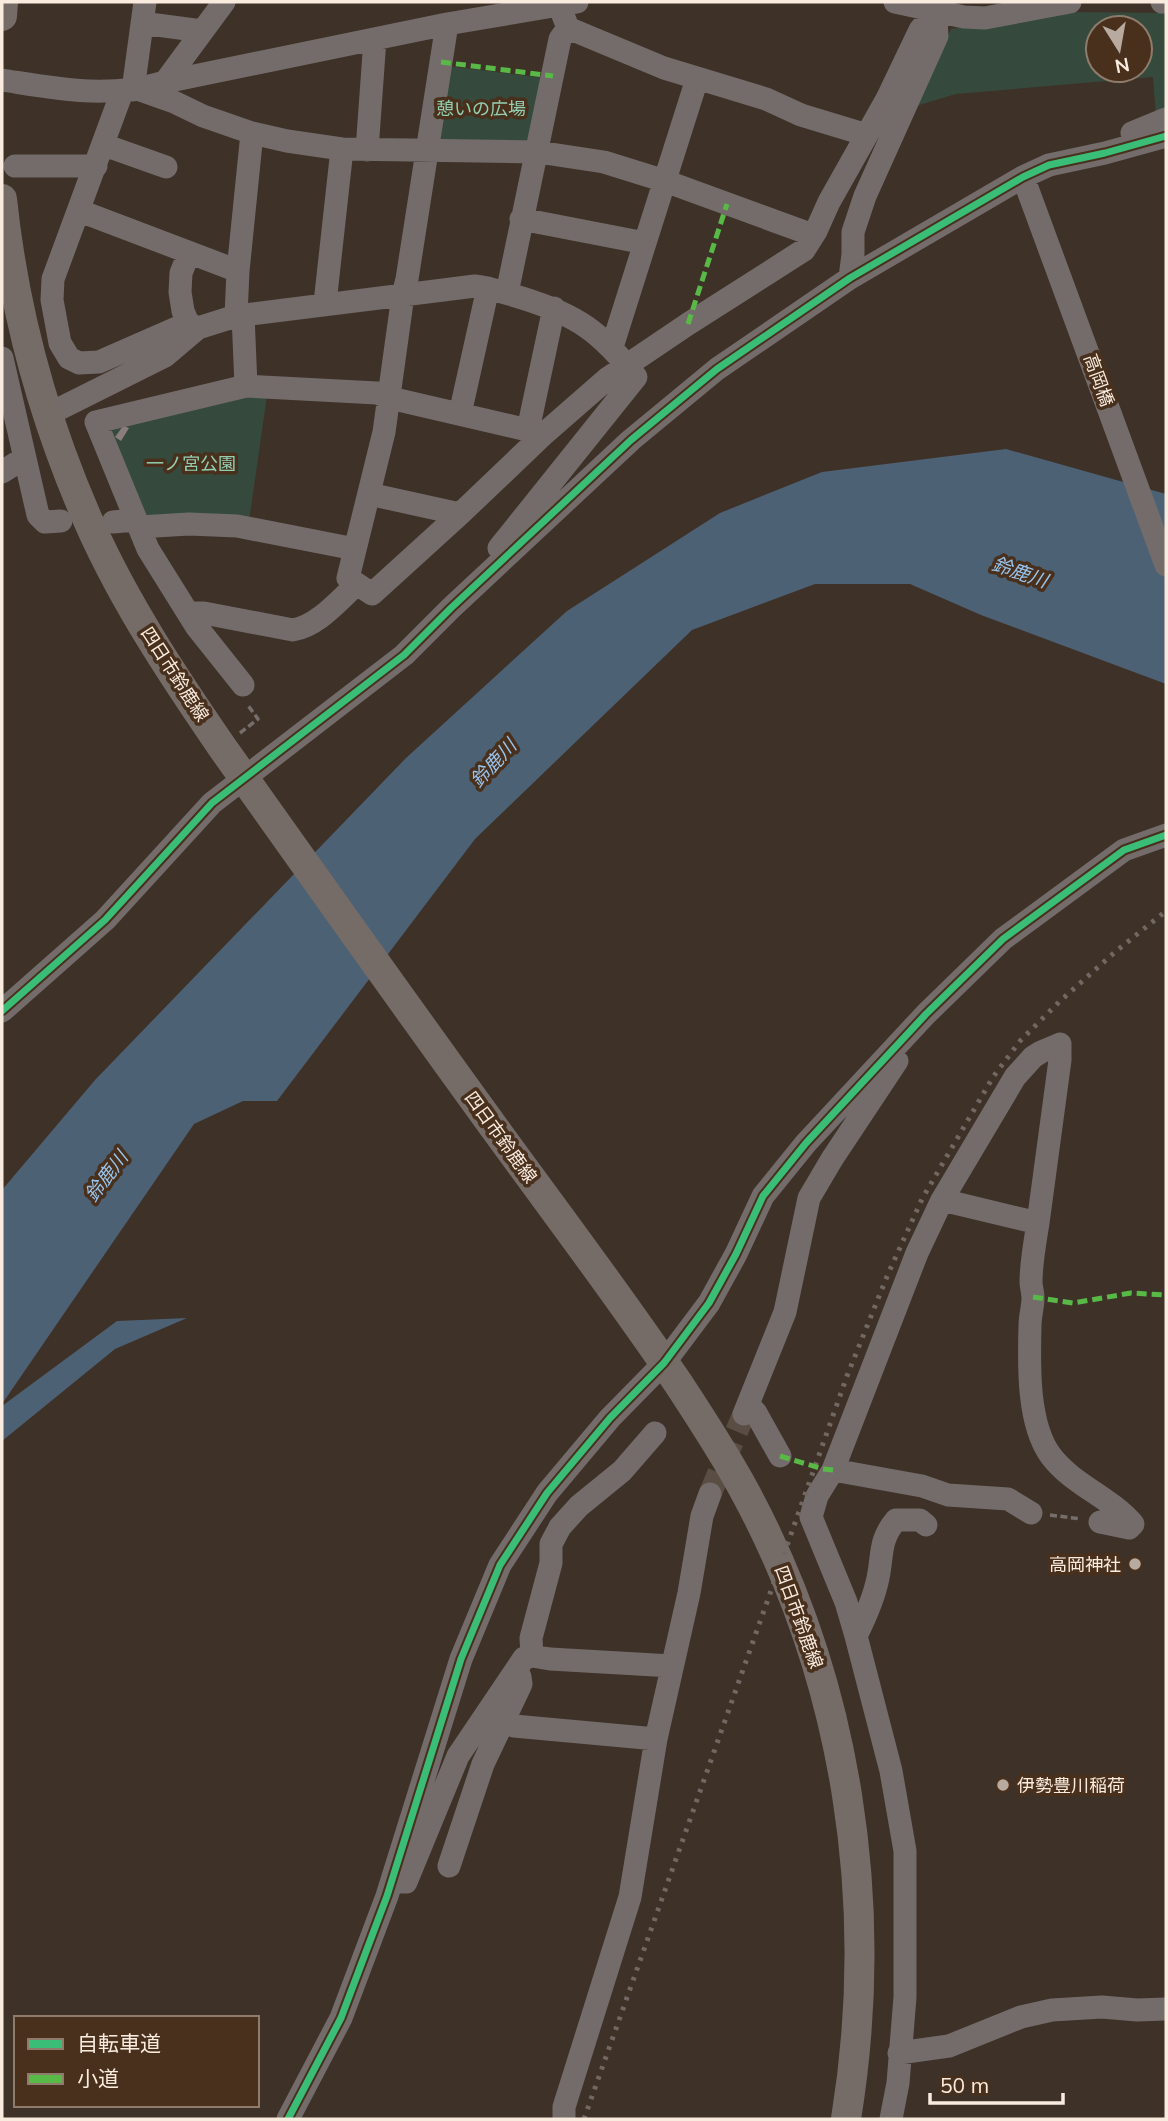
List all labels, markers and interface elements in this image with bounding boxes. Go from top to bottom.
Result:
north arrow [1084,14,1154,84]
text: N [1113,53,1132,79]
park label: 憩いの広場 [436,97,526,120]
street label: 高岡橋 [1079,351,1119,409]
park label: 一ノ宮公園 [146,452,236,475]
water label: 鈴鹿川 [989,551,1053,593]
street label: 四日市鈴鹿線 [136,622,214,726]
water label: 鈴鹿川 [465,733,523,792]
street label: 四日市鈴鹿線 [460,1087,542,1187]
water label: 鈴鹿川 [79,1144,134,1206]
place label: 高岡神社 [1049,1553,1121,1576]
marker: 高岡神社 [1127,1556,1143,1572]
street label: 四日市鈴鹿線 [770,1562,828,1672]
place label: 伊勢豊川稲荷 [1017,1774,1125,1797]
marker: 伊勢豊川稲荷 [995,1777,1011,1793]
legend [14,2016,259,2107]
text: 自転車道 [77,2030,161,2056]
scale bar [930,2062,1063,2106]
text: 小道 [77,2065,119,2091]
text: 50 m [940,2072,989,2098]

